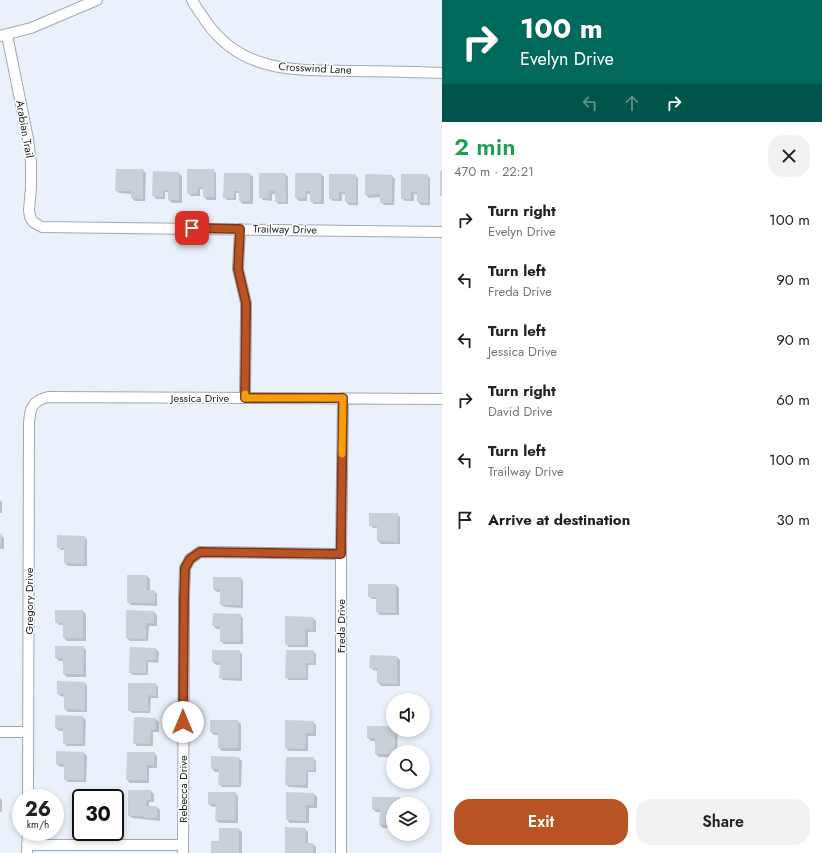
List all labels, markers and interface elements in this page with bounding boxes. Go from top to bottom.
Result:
text: 100 m [520,8,603,49]
icon: right [454,16,506,68]
text: Evelyn Drive [520,46,614,72]
street label: Crosswind Lane [278,58,352,78]
icon: left [579,92,601,114]
icon: ahead [621,92,643,114]
icon: right [663,92,685,114]
street label: Arabian Trail [12,99,38,159]
text: 2 min [454,129,516,164]
button: close [768,135,810,177]
text: 470 m · 22:21 [454,162,534,181]
text: Turn right [488,200,556,222]
icon: right [454,209,476,231]
text: 100 m [769,209,810,231]
pin [175,211,209,245]
icon: arrive [181,217,203,239]
street label: Trailway Drive [253,220,317,238]
text: Evelyn Drive [488,222,556,241]
text: Turn left [488,260,546,282]
icon: left [454,269,476,291]
text: 90 m [776,269,810,291]
text: Freda Drive [488,282,552,301]
text: Turn left [488,320,546,342]
icon: left [454,329,476,351]
text: 90 m [776,329,810,351]
text: Jessica Drive [488,342,557,361]
text: Turn right [488,380,556,402]
icon: right [454,389,476,411]
text: 60 m [776,389,810,411]
street label: Jessica Drive [169,390,229,406]
text: David Drive [488,402,552,421]
text: Turn left [488,440,546,462]
icon: left [454,449,476,471]
text: 100 m [769,449,810,471]
text: Trailway Drive [488,462,564,481]
icon: arrive [454,509,476,531]
text: Arrive at destination [488,509,630,531]
text: 30 m [777,509,810,531]
street label: Gregory Drive [21,567,37,634]
street label: Freda Drive [333,599,349,653]
map controls [386,693,430,841]
button: sound [386,693,430,737]
position arrow [162,701,204,743]
button: search [386,745,430,789]
street label: Rebecca Drive [175,755,191,823]
speed limit sign: 30 [72,789,124,841]
text: 26 [25,795,51,824]
button: layers [386,797,430,841]
button: Exit [454,799,628,845]
button: Share [636,799,810,845]
text: km/h [27,817,49,832]

